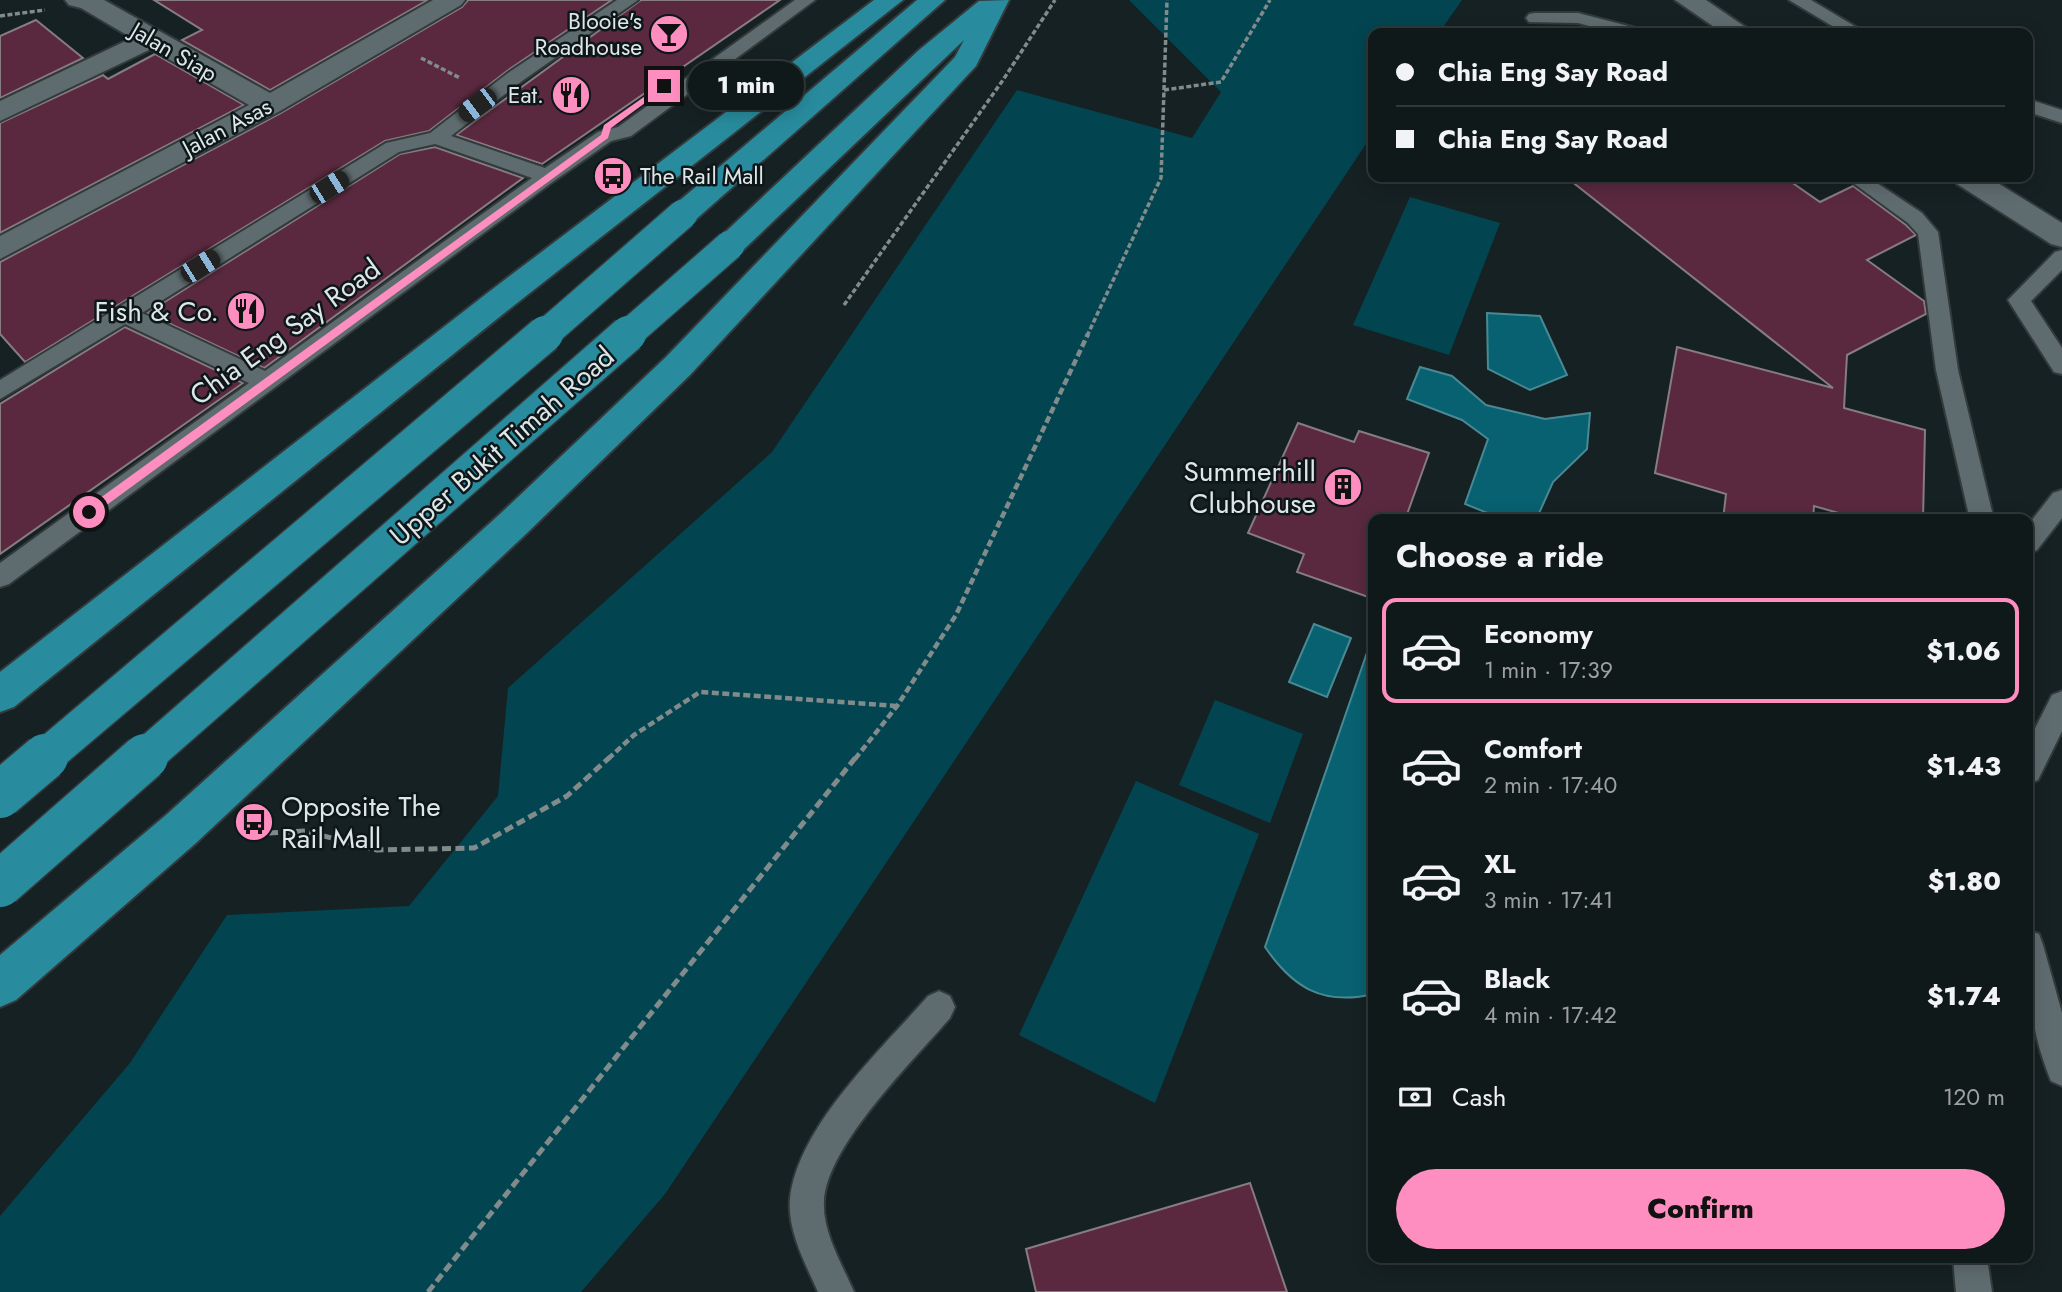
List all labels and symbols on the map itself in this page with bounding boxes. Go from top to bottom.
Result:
place label: Blooie's Roadhouse [535,4,642,64]
street label: Jalan Siap [122,12,223,90]
bar icon: Blooie's Roadhouse [648,13,690,55]
callout: 1 min [688,62,804,110]
route end [648,70,680,102]
restaurant icon: Eat. [550,74,592,116]
place label: Eat. [508,78,544,112]
car [454,84,501,126]
street label: Jalan Asas [174,89,278,166]
bus stop icon: The Rail Mall [592,155,634,197]
place label: The Rail Mall [640,159,764,193]
car [306,167,353,207]
car [177,246,224,286]
street label: Chia Eng Say Road [181,249,389,415]
restaurant icon: Fish & Co. [225,290,267,332]
place label: Fish & Co. [95,291,219,332]
street label: Upper Bukit Timah Road [381,337,623,555]
place label: Summerhill Clubhouse [1183,451,1316,524]
building icon: Summerhill Clubhouse [1322,466,1364,508]
route start [73,496,105,528]
place label: Opposite The Rail Mall [281,786,441,859]
bus stop icon: Opposite The Rail Mall [233,801,275,843]

